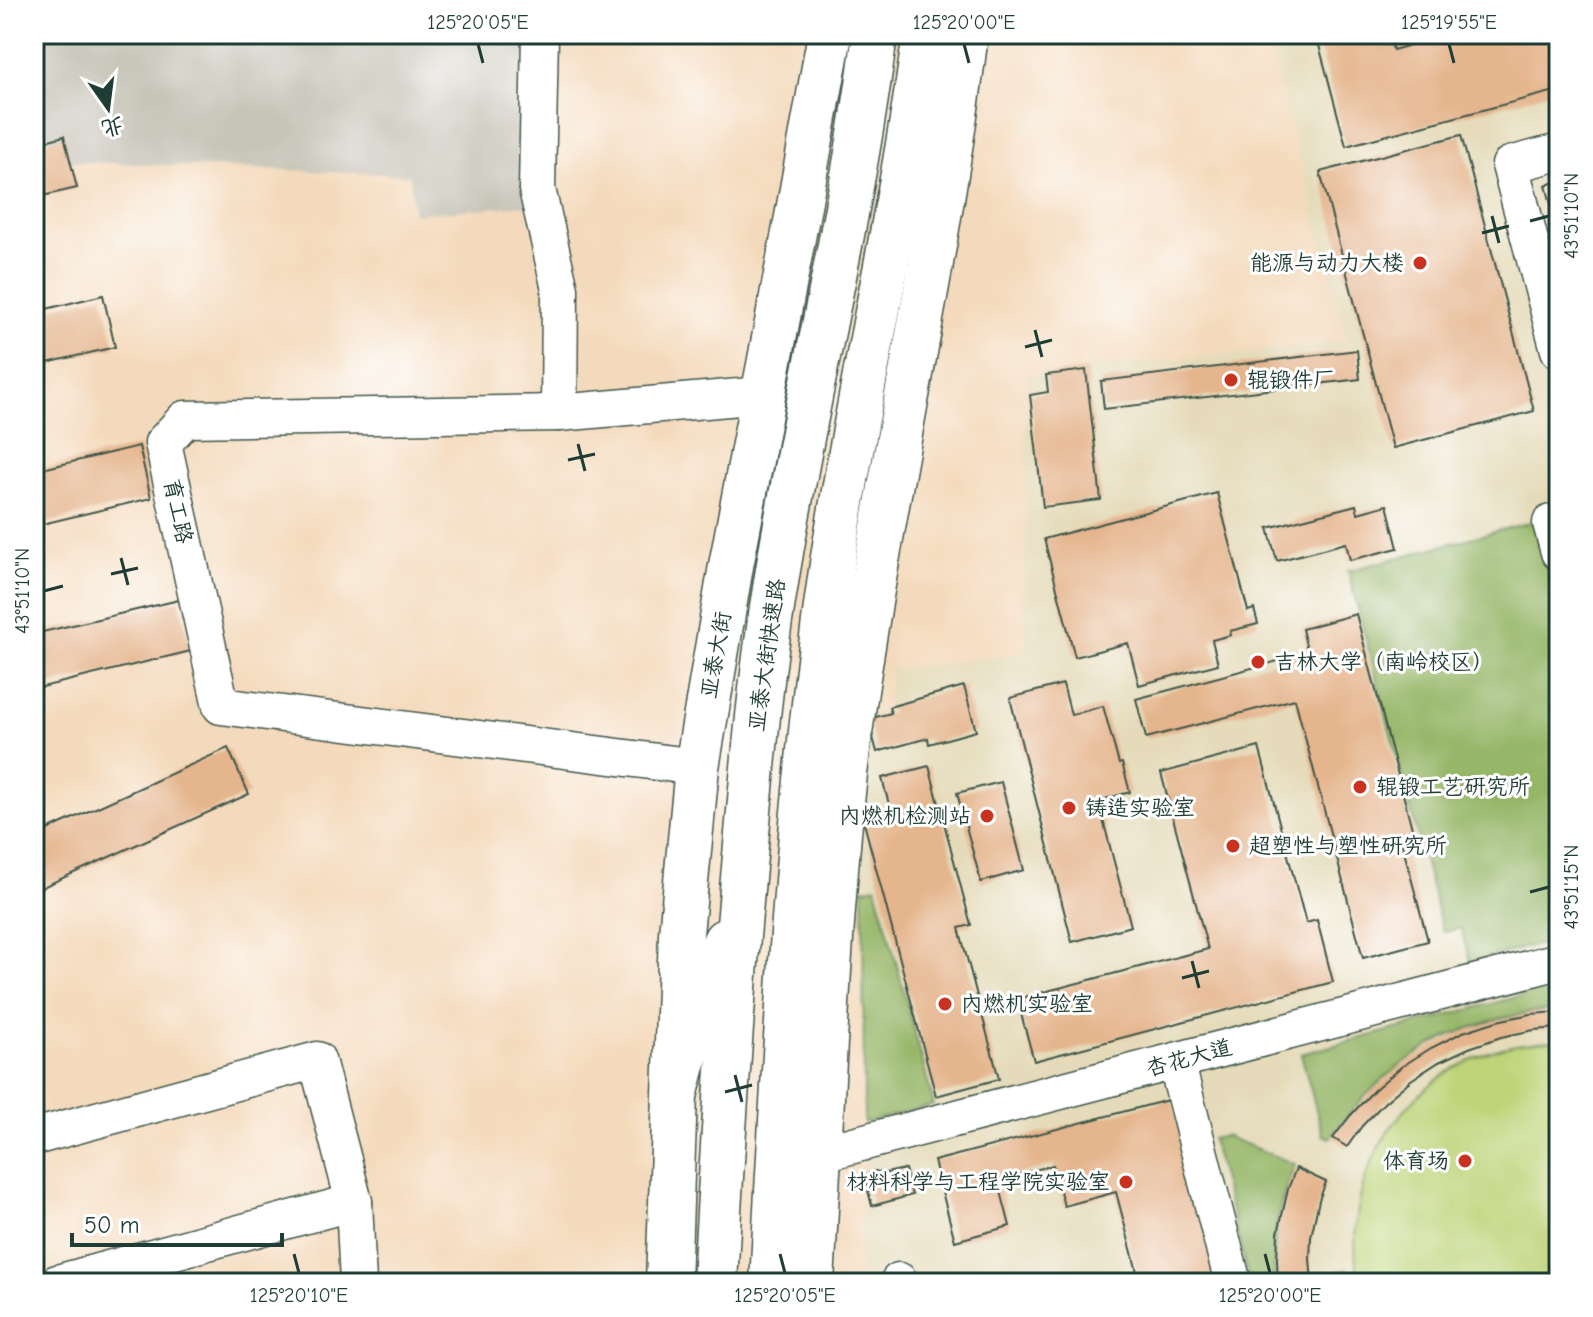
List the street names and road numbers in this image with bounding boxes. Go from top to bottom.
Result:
street label: 育工路 [158,476,198,546]
street label: 亚泰大街快速路 [743,577,791,733]
street label: 亚泰大街 [696,609,736,701]
street label: 杏花大道 [1143,1034,1235,1082]

